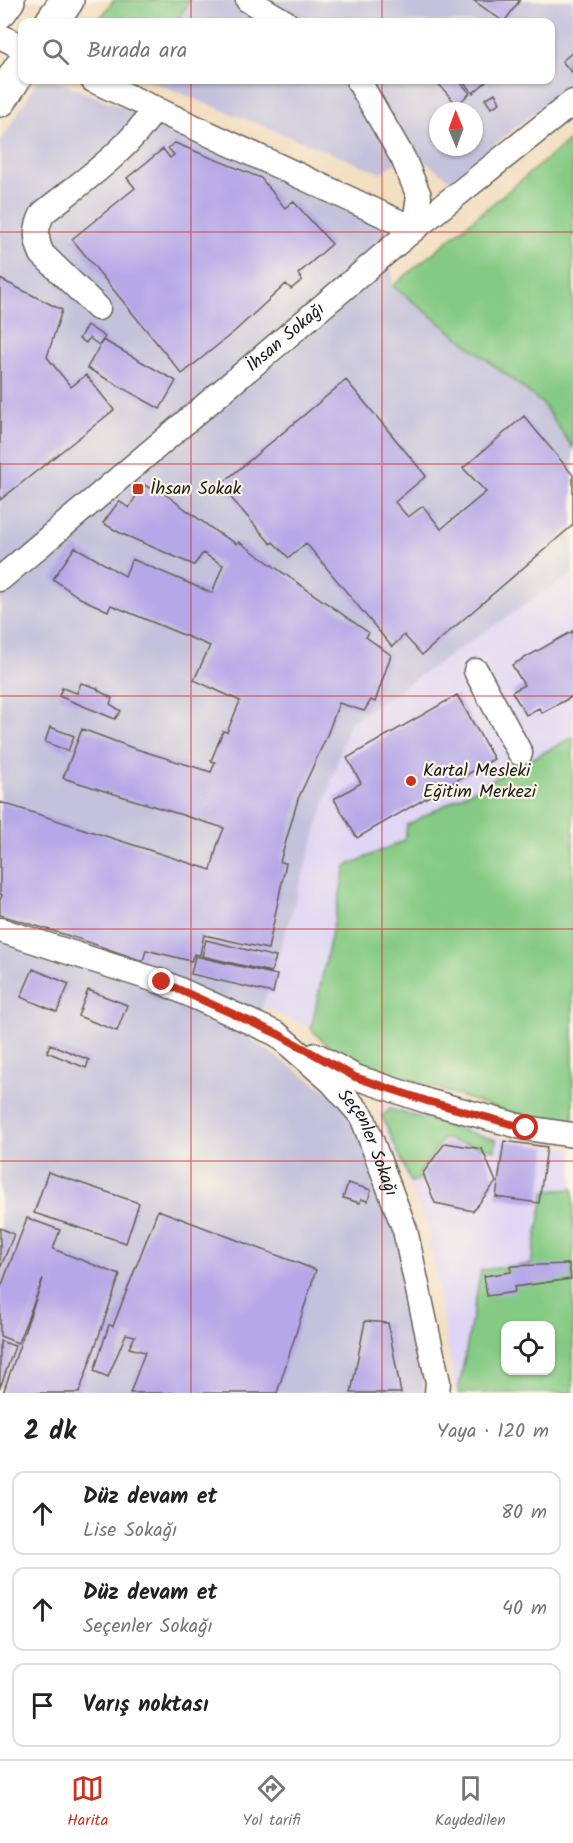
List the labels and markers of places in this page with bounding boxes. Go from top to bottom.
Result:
place label: İhsan Sokak [150,475,242,504]
marker: İhsan Sokak [131,482,145,496]
place label: Kartal Mesleki Eğitim Merkezi [423,757,537,807]
marker: Kartal Mesleki Eğitim Merkezi [404,774,418,788]

